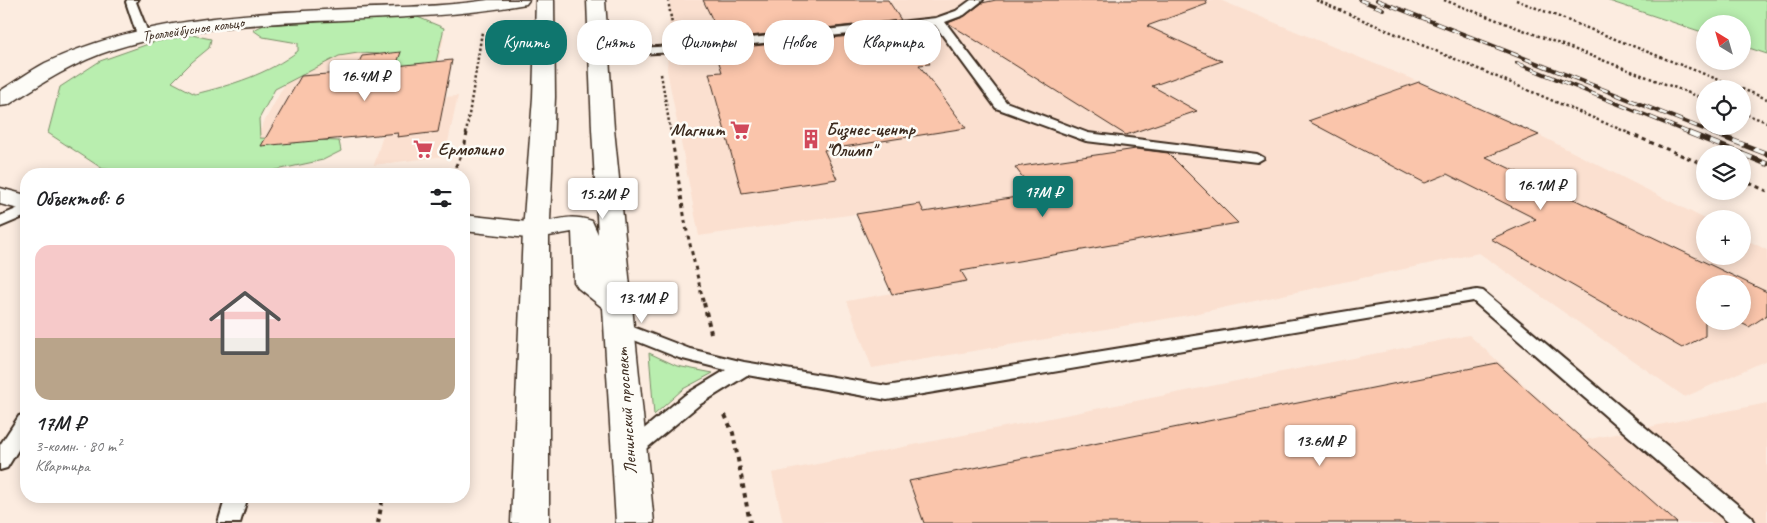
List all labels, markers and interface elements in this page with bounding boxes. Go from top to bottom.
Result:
street label: Троллейбусное кольцо [141,13,247,46]
north arrow [1696,15,1751,70]
map controls [1696,15,1751,330]
chip: Купить [485,20,567,65]
chip: Снять [577,20,652,65]
chip: Фильтры [662,20,754,65]
chip: Новое [764,20,834,65]
chip: Квартира [844,20,941,65]
pin: 16.4M ₽ [319,59,411,102]
text: 16.4M ₽ [341,66,389,86]
button: locate [1696,80,1751,135]
place label: Бизнес-центр "Олимп" [826,118,916,161]
place label: Магнит [671,119,726,141]
supermarket icon: Магнит [729,119,751,141]
building icon: Бизнес-центр "Олимп" [800,128,822,150]
supermarket icon: Ермолино [412,138,434,160]
place label: Ермолино [438,138,504,160]
button: layers [1696,145,1751,200]
pin: 16.1M ₽ [1495,168,1587,211]
text: 16.1M ₽ [1517,175,1565,195]
pin: 17M ₽ [1008,176,1078,218]
pin: 15.2M ₽ [557,178,649,220]
text: 17M ₽ [1024,182,1062,202]
icon: filters [427,184,455,212]
text: 15.2M ₽ [579,184,627,204]
text: Объектов: 6 [35,185,123,211]
button: + [1696,210,1751,265]
button: − [1696,275,1751,330]
icon: home [200,278,290,368]
pin: 13.1M ₽ [596,282,688,324]
text: 13.1M ₽ [618,288,666,308]
street label: Ленинский проспект [611,346,641,475]
text: 17M ₽ [35,410,85,436]
pin: 13.6M ₽ [1274,424,1366,467]
text: 13.6M ₽ [1296,431,1344,451]
text: 3-комн. · 80 m² [35,436,121,456]
text: Квартира [35,456,90,476]

